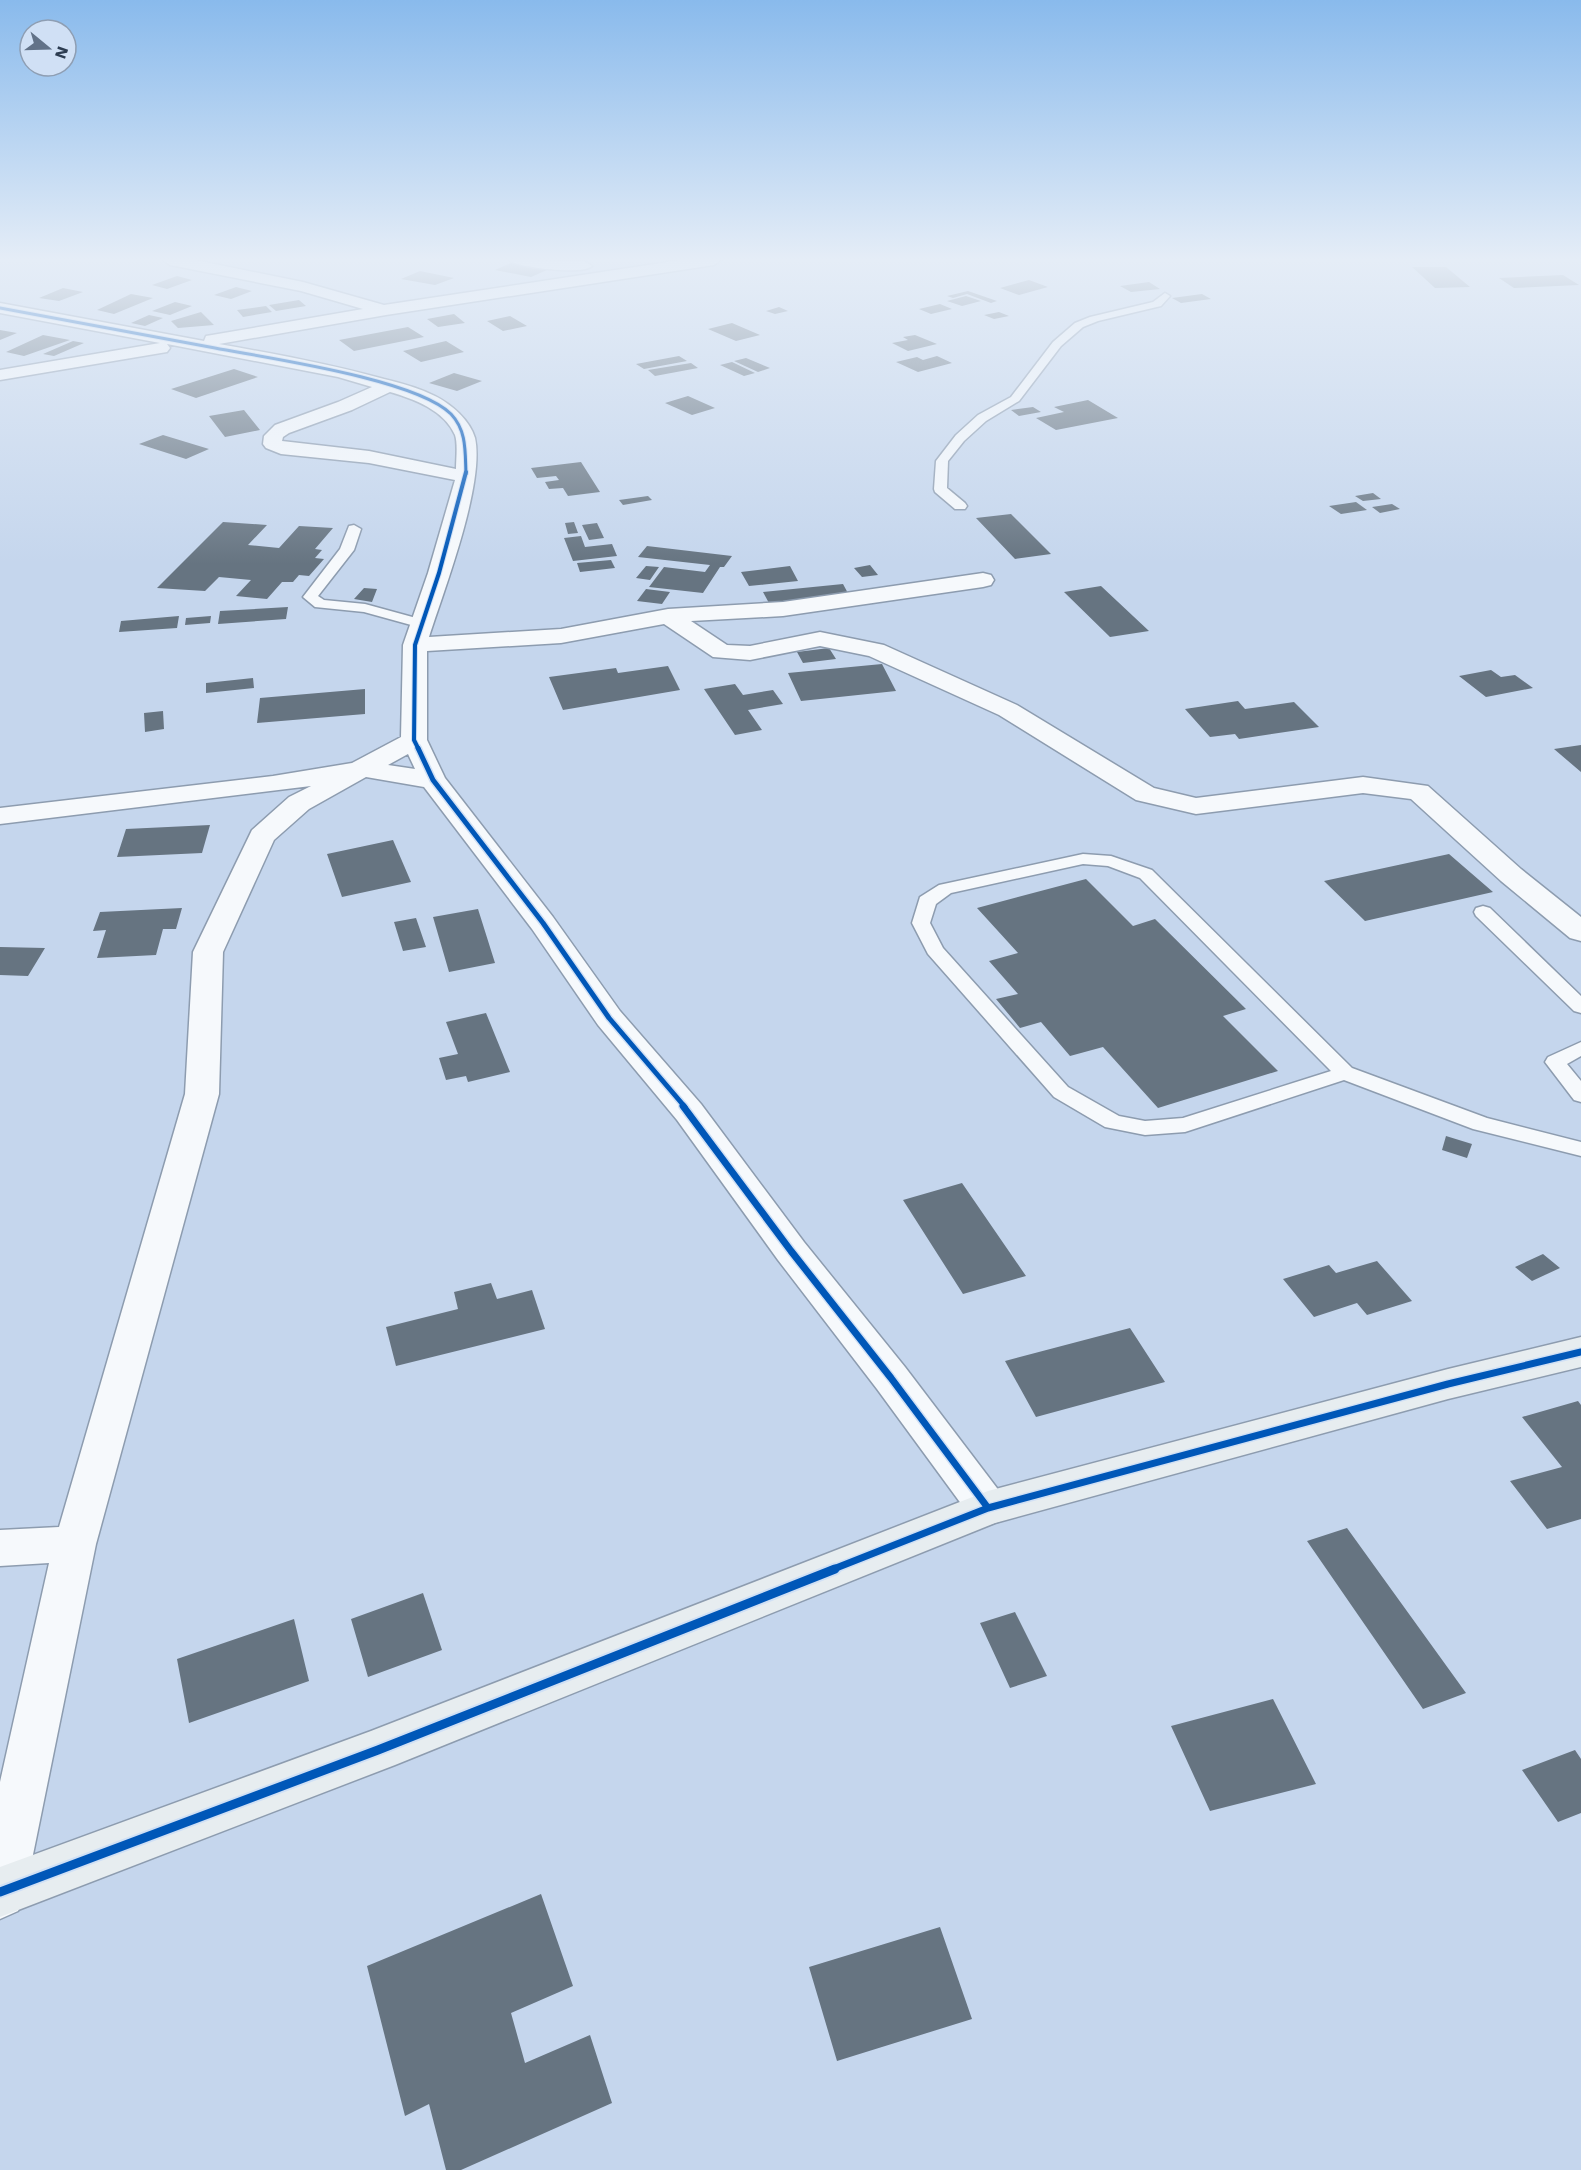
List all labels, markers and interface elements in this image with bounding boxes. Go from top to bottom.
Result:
north arrow [18,18,78,78]
text: N [51,44,73,61]

